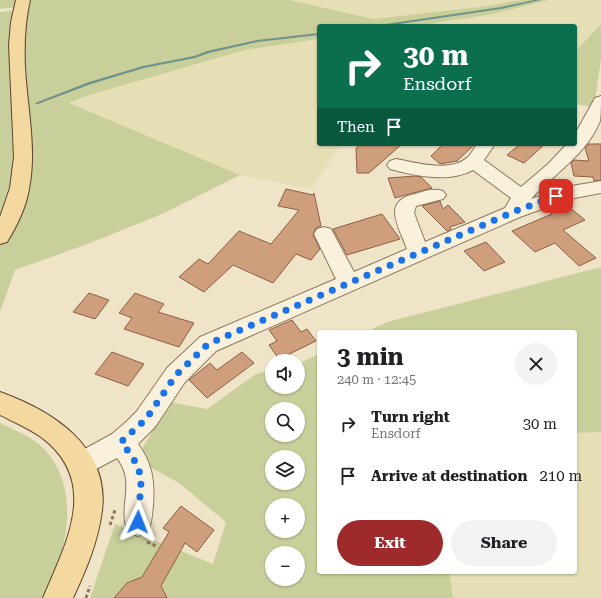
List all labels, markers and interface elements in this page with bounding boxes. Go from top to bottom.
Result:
text: 30 m [403,39,468,72]
icon: right [337,40,389,92]
text: Ensdorf [403,73,472,94]
icon: arrive [383,116,405,138]
text: Then [337,118,375,136]
pin [539,179,573,213]
icon: arrive [545,185,567,207]
text: 3 min [337,343,404,371]
button: close [515,343,557,385]
map controls [265,354,305,586]
button: sound [265,354,305,394]
text: 240 m · 12:45 [337,372,416,387]
button: search [265,402,305,442]
text: Turn right [371,408,450,426]
icon: right [337,413,359,435]
text: 30 m [523,415,557,433]
text: Ensdorf [371,426,421,441]
button: layers [265,450,305,490]
icon: arrive [337,465,359,487]
text: Arrive at destination [371,467,527,485]
text: 210 m [539,467,582,485]
button: + [265,498,305,538]
position arrow [117,501,159,543]
button: Exit [337,520,443,566]
button: Share [451,520,557,566]
button: − [265,546,305,586]

